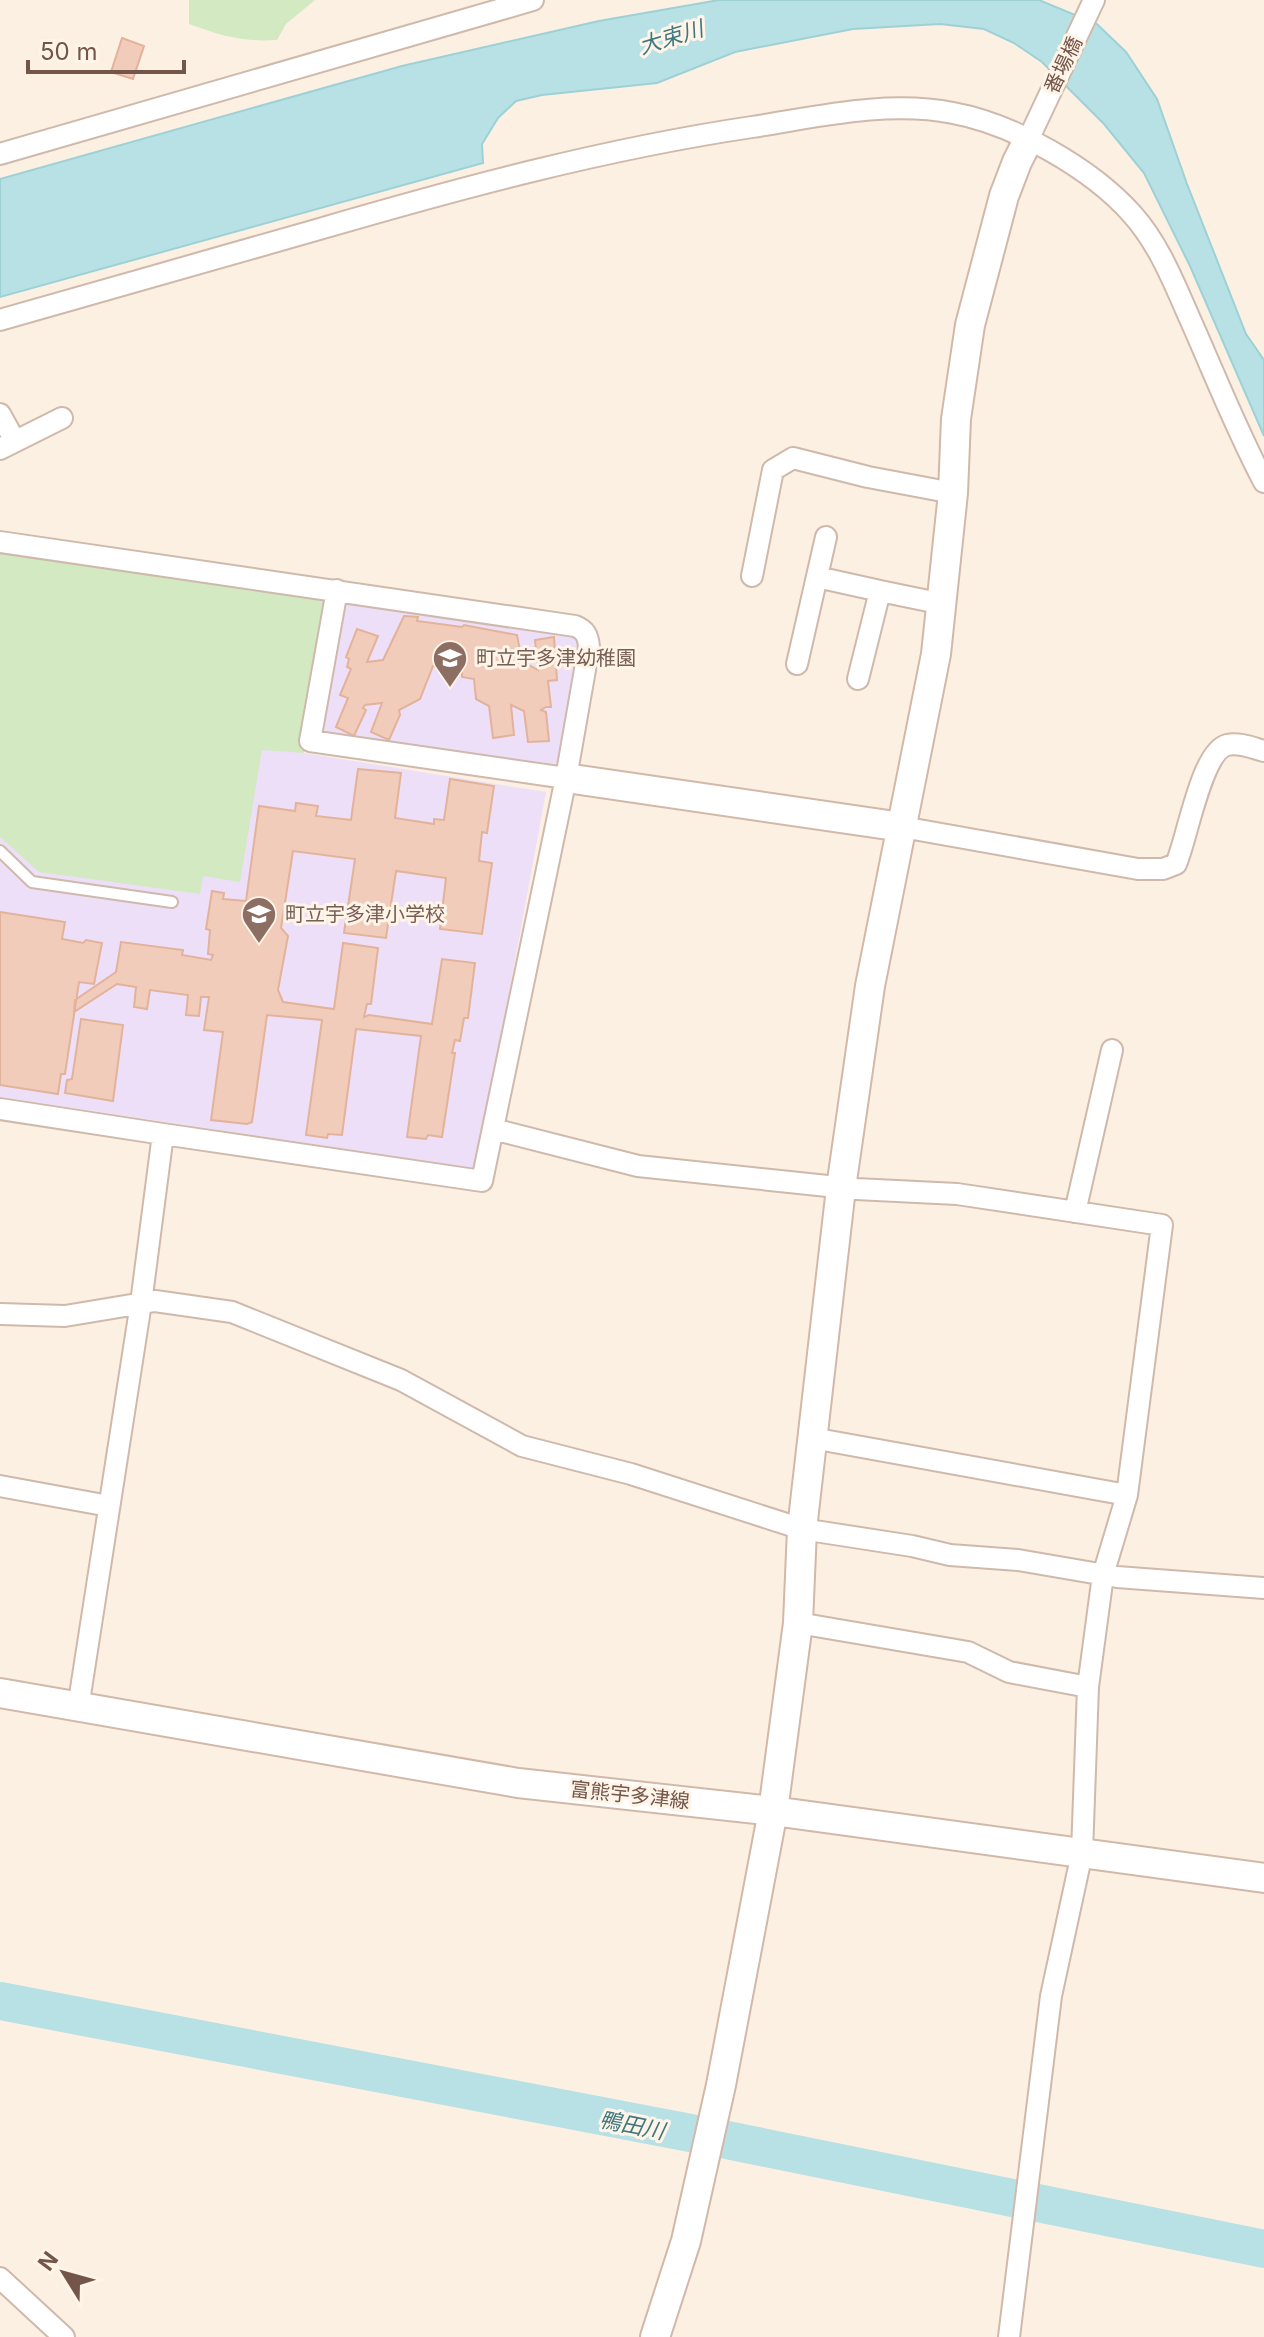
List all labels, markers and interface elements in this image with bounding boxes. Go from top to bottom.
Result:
water label: 大束川 [636,14,708,59]
scale bar [28,24,184,74]
street label: 番場橋 [1039,33,1087,97]
text: 50 m [40,37,98,66]
school or university icon: 町立宇多津幼稚園 [431,639,469,689]
place label: 町立宇多津幼稚園 [476,646,636,670]
school or university icon: 町立宇多津小学校 [240,895,278,945]
place label: 町立宇多津小学校 [285,902,445,926]
street label: 富熊宇多津線 [569,1777,691,1813]
water label: 鴨田川 [597,2106,669,2144]
north arrow [24,2233,104,2313]
text: N [33,2246,63,2275]

